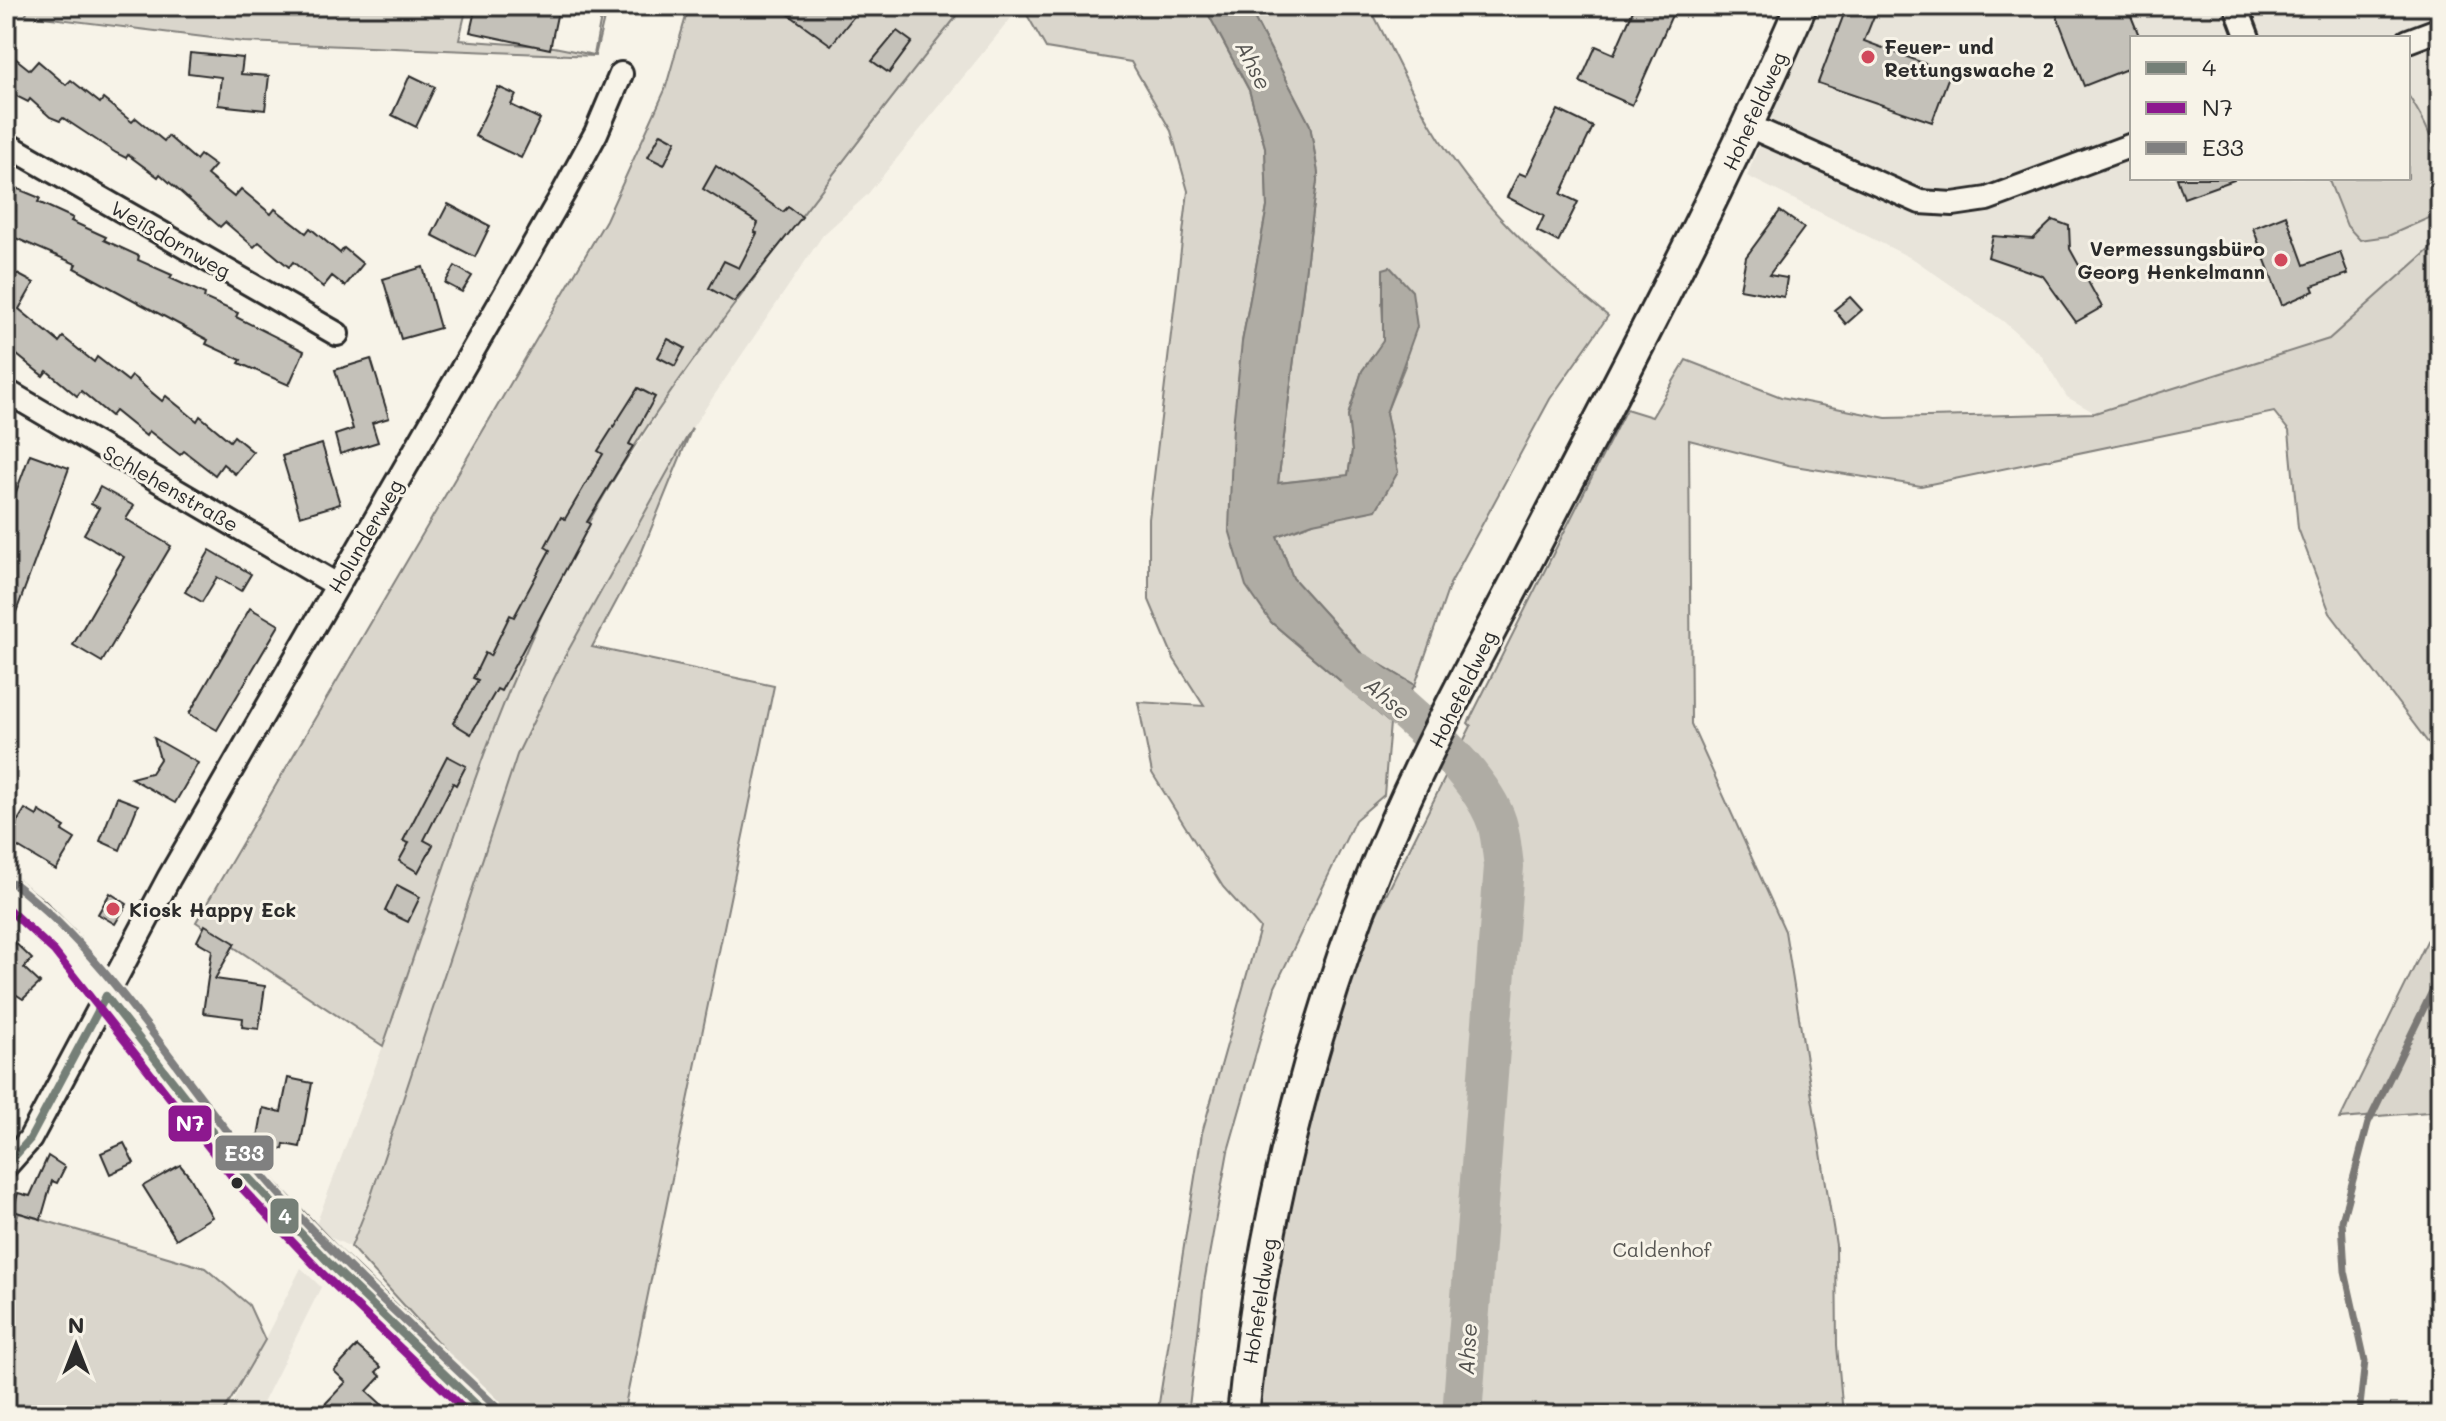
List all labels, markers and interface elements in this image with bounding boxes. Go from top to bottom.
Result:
place label: Feuer- und Rettungswache 2 [1884,33,2054,82]
water label: Ahse [1229,35,1279,95]
legend [2130,36,2410,180]
street label: Hohefeldweg [1716,48,1792,174]
marker: Feuer- und Rettungswache 2 [1859,48,1877,66]
text: 4 [2202,51,2216,82]
text: N7 [2202,91,2233,122]
text: E33 [2202,131,2244,162]
street label: Weißdornweg [107,194,235,284]
place label: Vermessungsbüro Georg Henkelmann [2077,235,2265,284]
marker: Vermessungsbüro Georg Henkelmann [2272,251,2290,269]
street label: Schlehenstraße [98,439,244,537]
street label: Holunderweg [322,474,408,598]
street label: Hohefeldweg [1422,626,1502,752]
water label: Ahse [1359,670,1417,726]
place label: Kiosk Happy Eck [129,896,296,922]
marker: Kiosk Happy Eck [104,900,122,918]
line badge: N7 [167,1104,213,1143]
text: N7 [176,1108,204,1137]
line badge: E33 [214,1134,275,1172]
text: E33 [224,1138,264,1167]
unlabelled marker [229,1175,245,1191]
line badge: 4 [269,1197,300,1235]
text: 4 [278,1201,292,1230]
street label: Hohefeldweg [1236,1236,1282,1366]
park label: Caldenhof [1613,1236,1713,1262]
north arrow [36,1305,116,1385]
text: N [68,1310,84,1339]
water label: Ahse [1451,1322,1483,1376]

